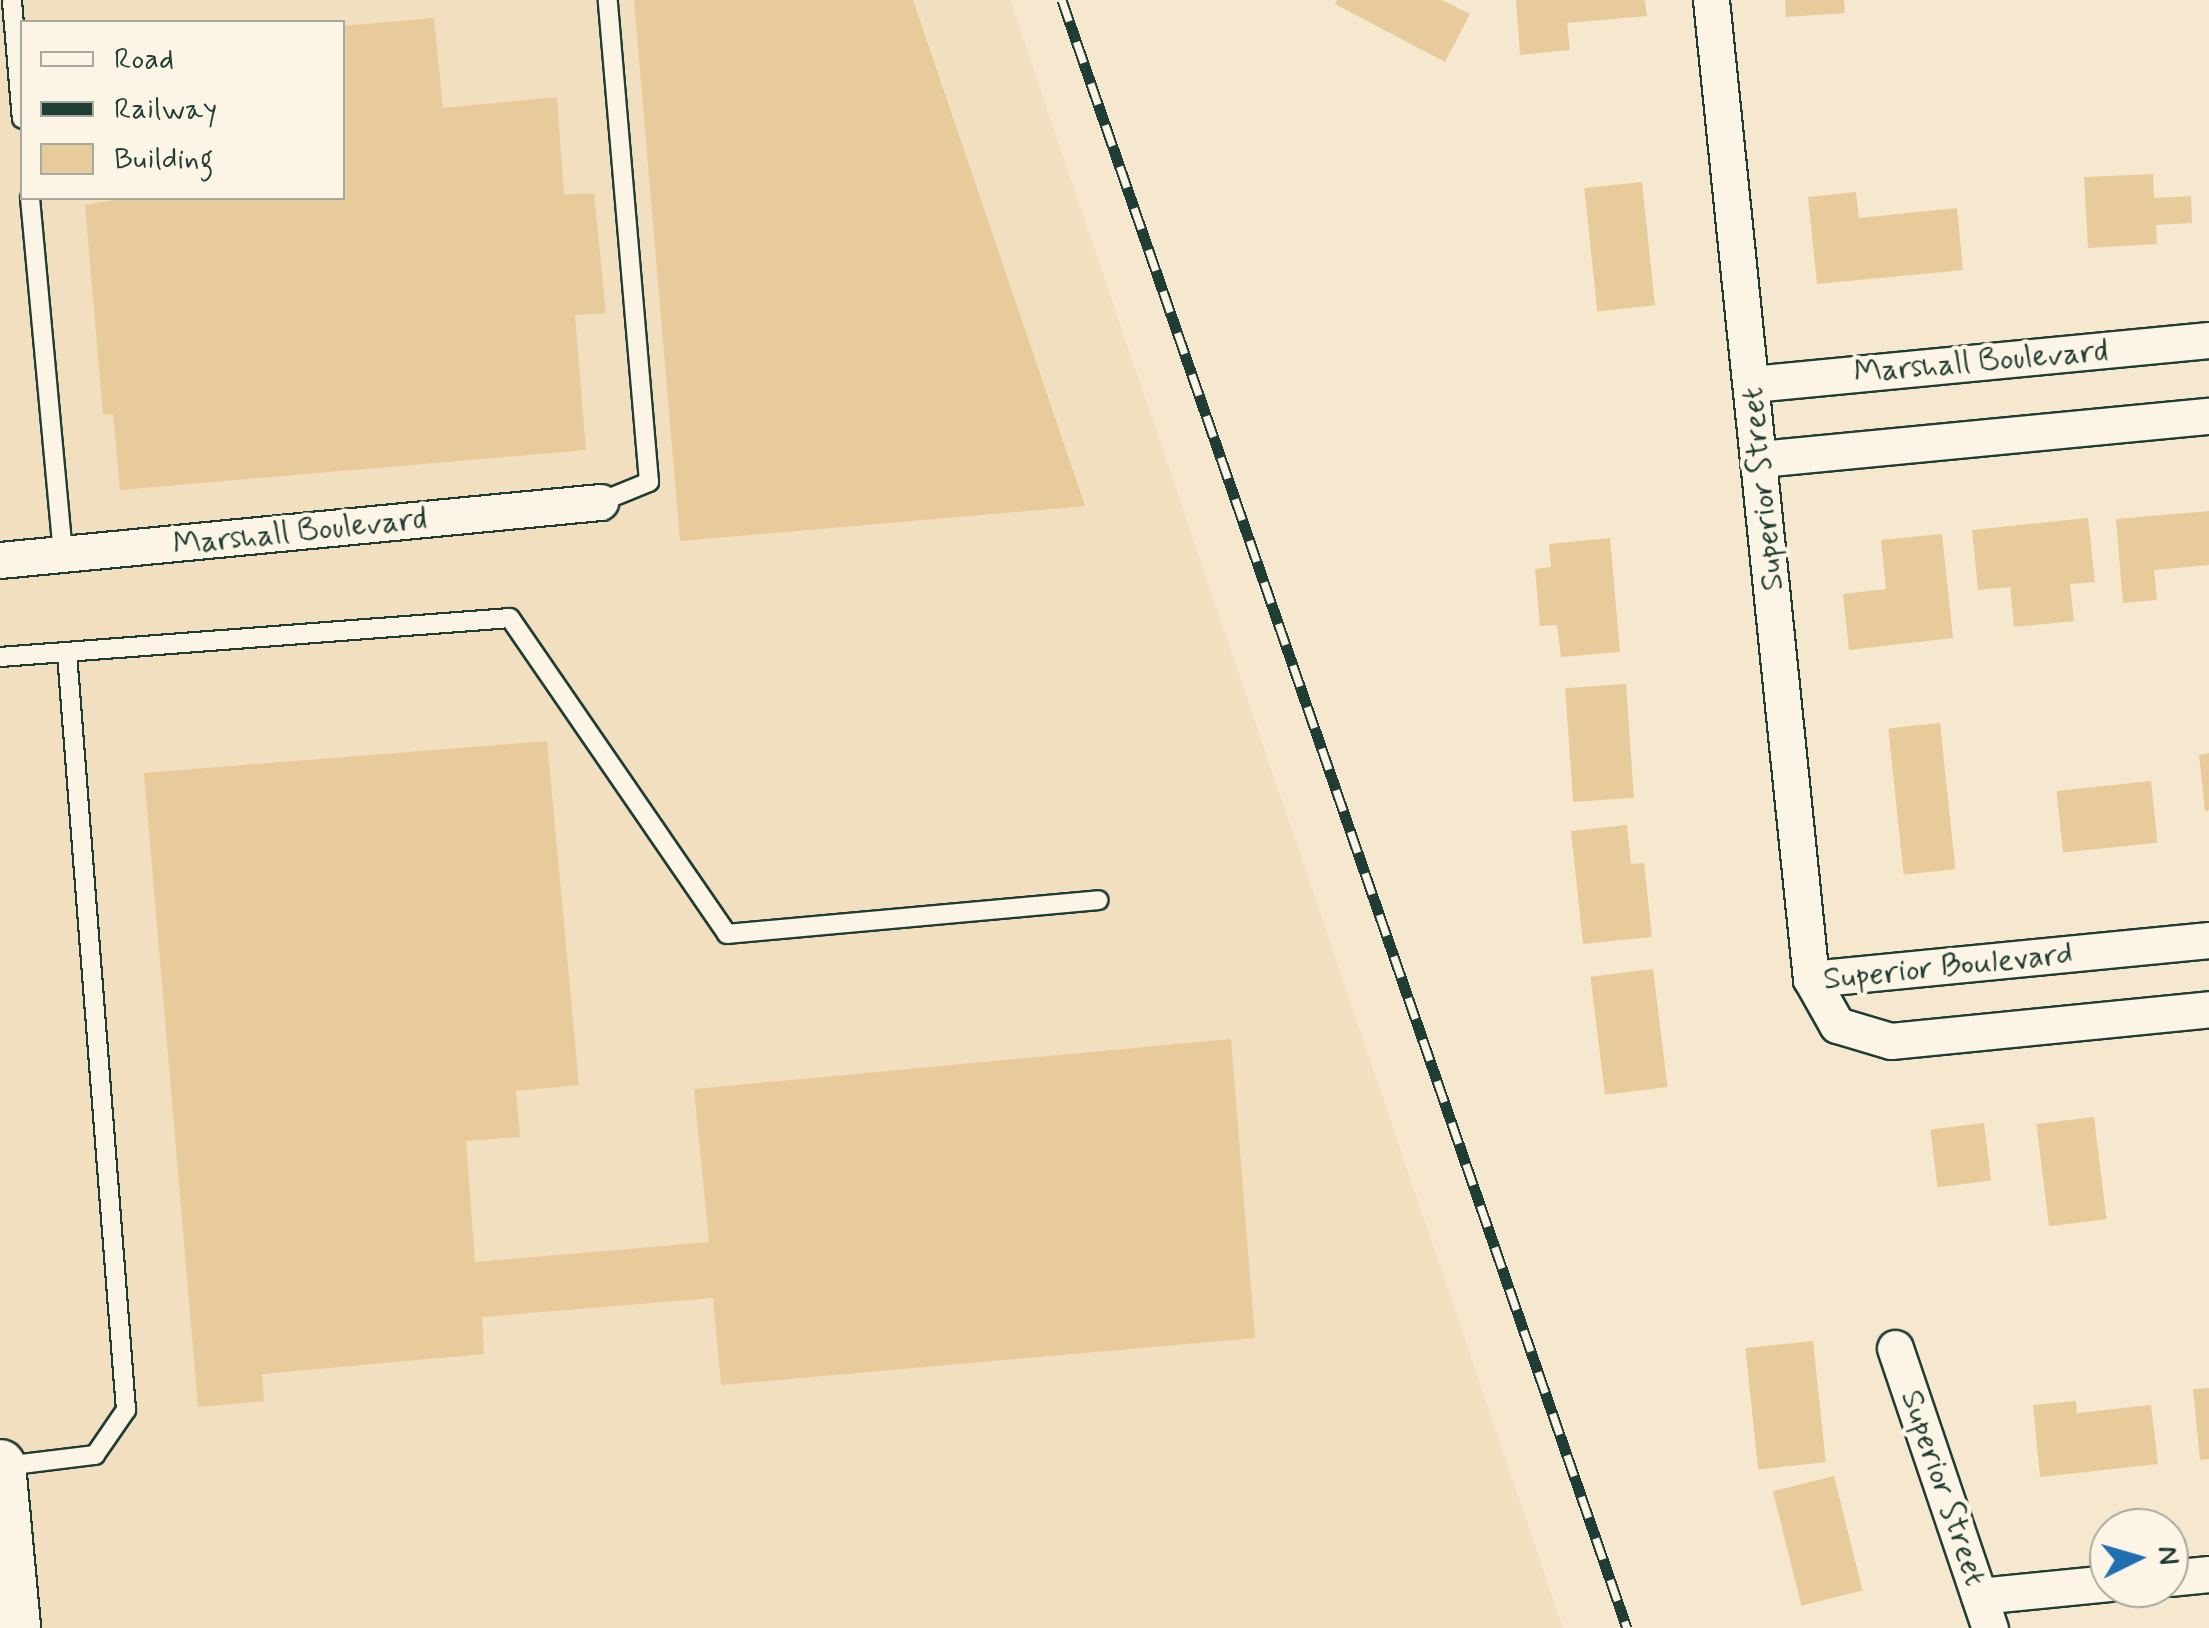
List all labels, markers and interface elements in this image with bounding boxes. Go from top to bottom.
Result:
legend [20,20,345,200]
text: Road [114,40,174,79]
text: Railway [114,90,217,129]
text: Building [114,140,213,179]
street label: Marshall Boulevard [1854,332,2108,392]
street label: Superior Street [1733,382,1793,596]
street label: Marshall Boulevard [172,500,428,564]
street label: Superior Boulevard [1824,935,2072,999]
street label: Superior Street [1891,1382,1995,1594]
north arrow [2089,1508,2189,1608]
text: N [2148,1545,2187,1566]

